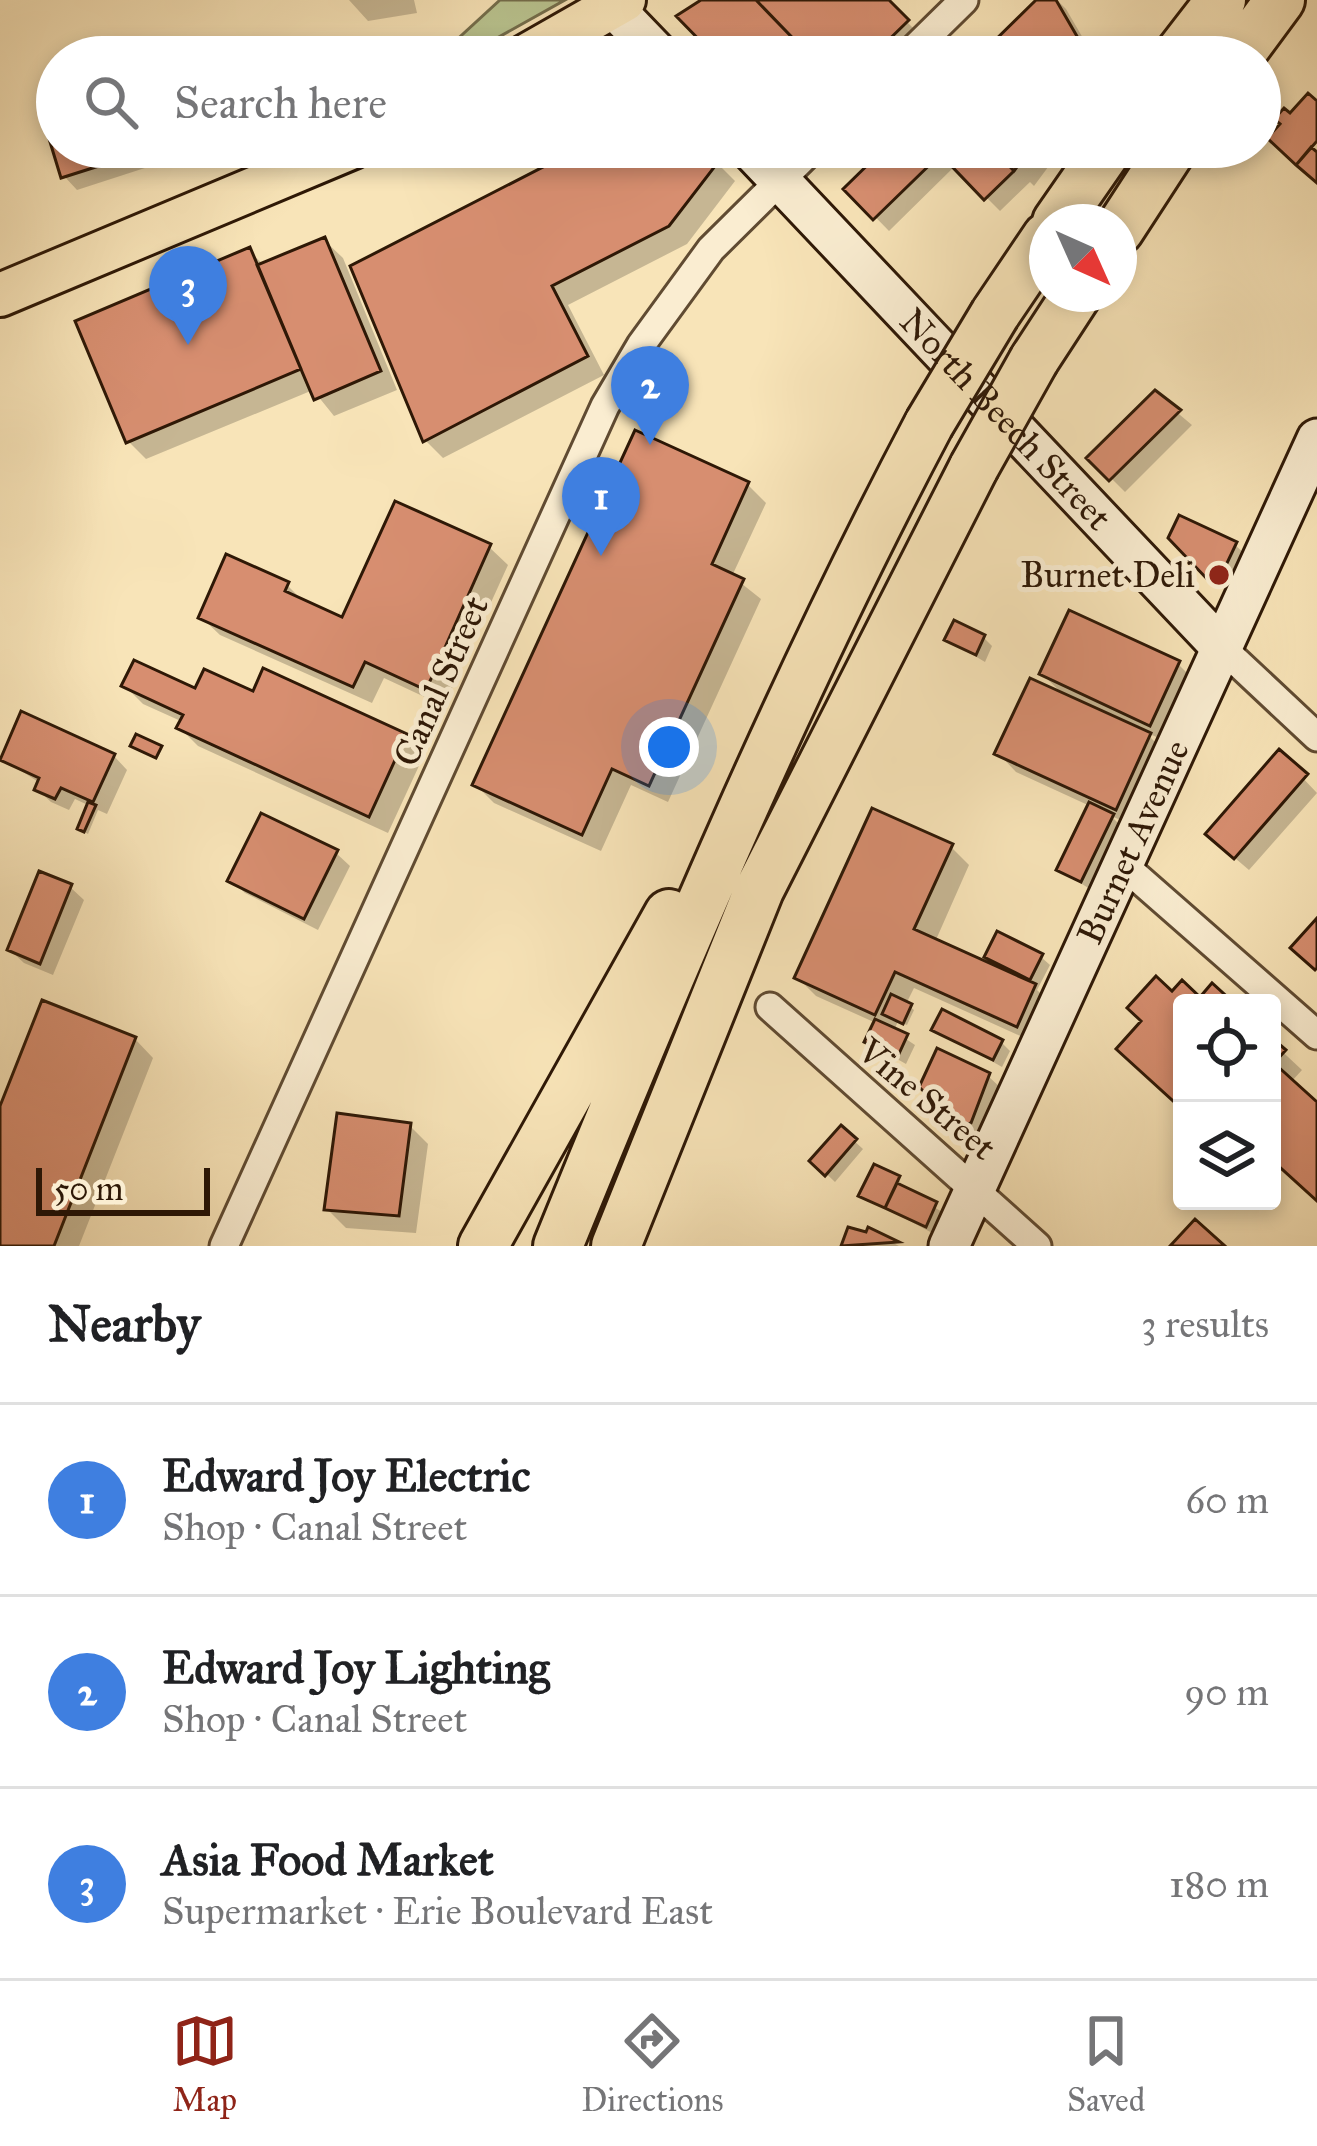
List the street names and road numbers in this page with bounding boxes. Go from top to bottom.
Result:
street label: North Beech Street [891,300,1121,540]
street label: Canal Street [384,589,498,773]
street label: Burnet Avenue [1068,733,1199,951]
street label: Vine Street [848,1028,1005,1170]

